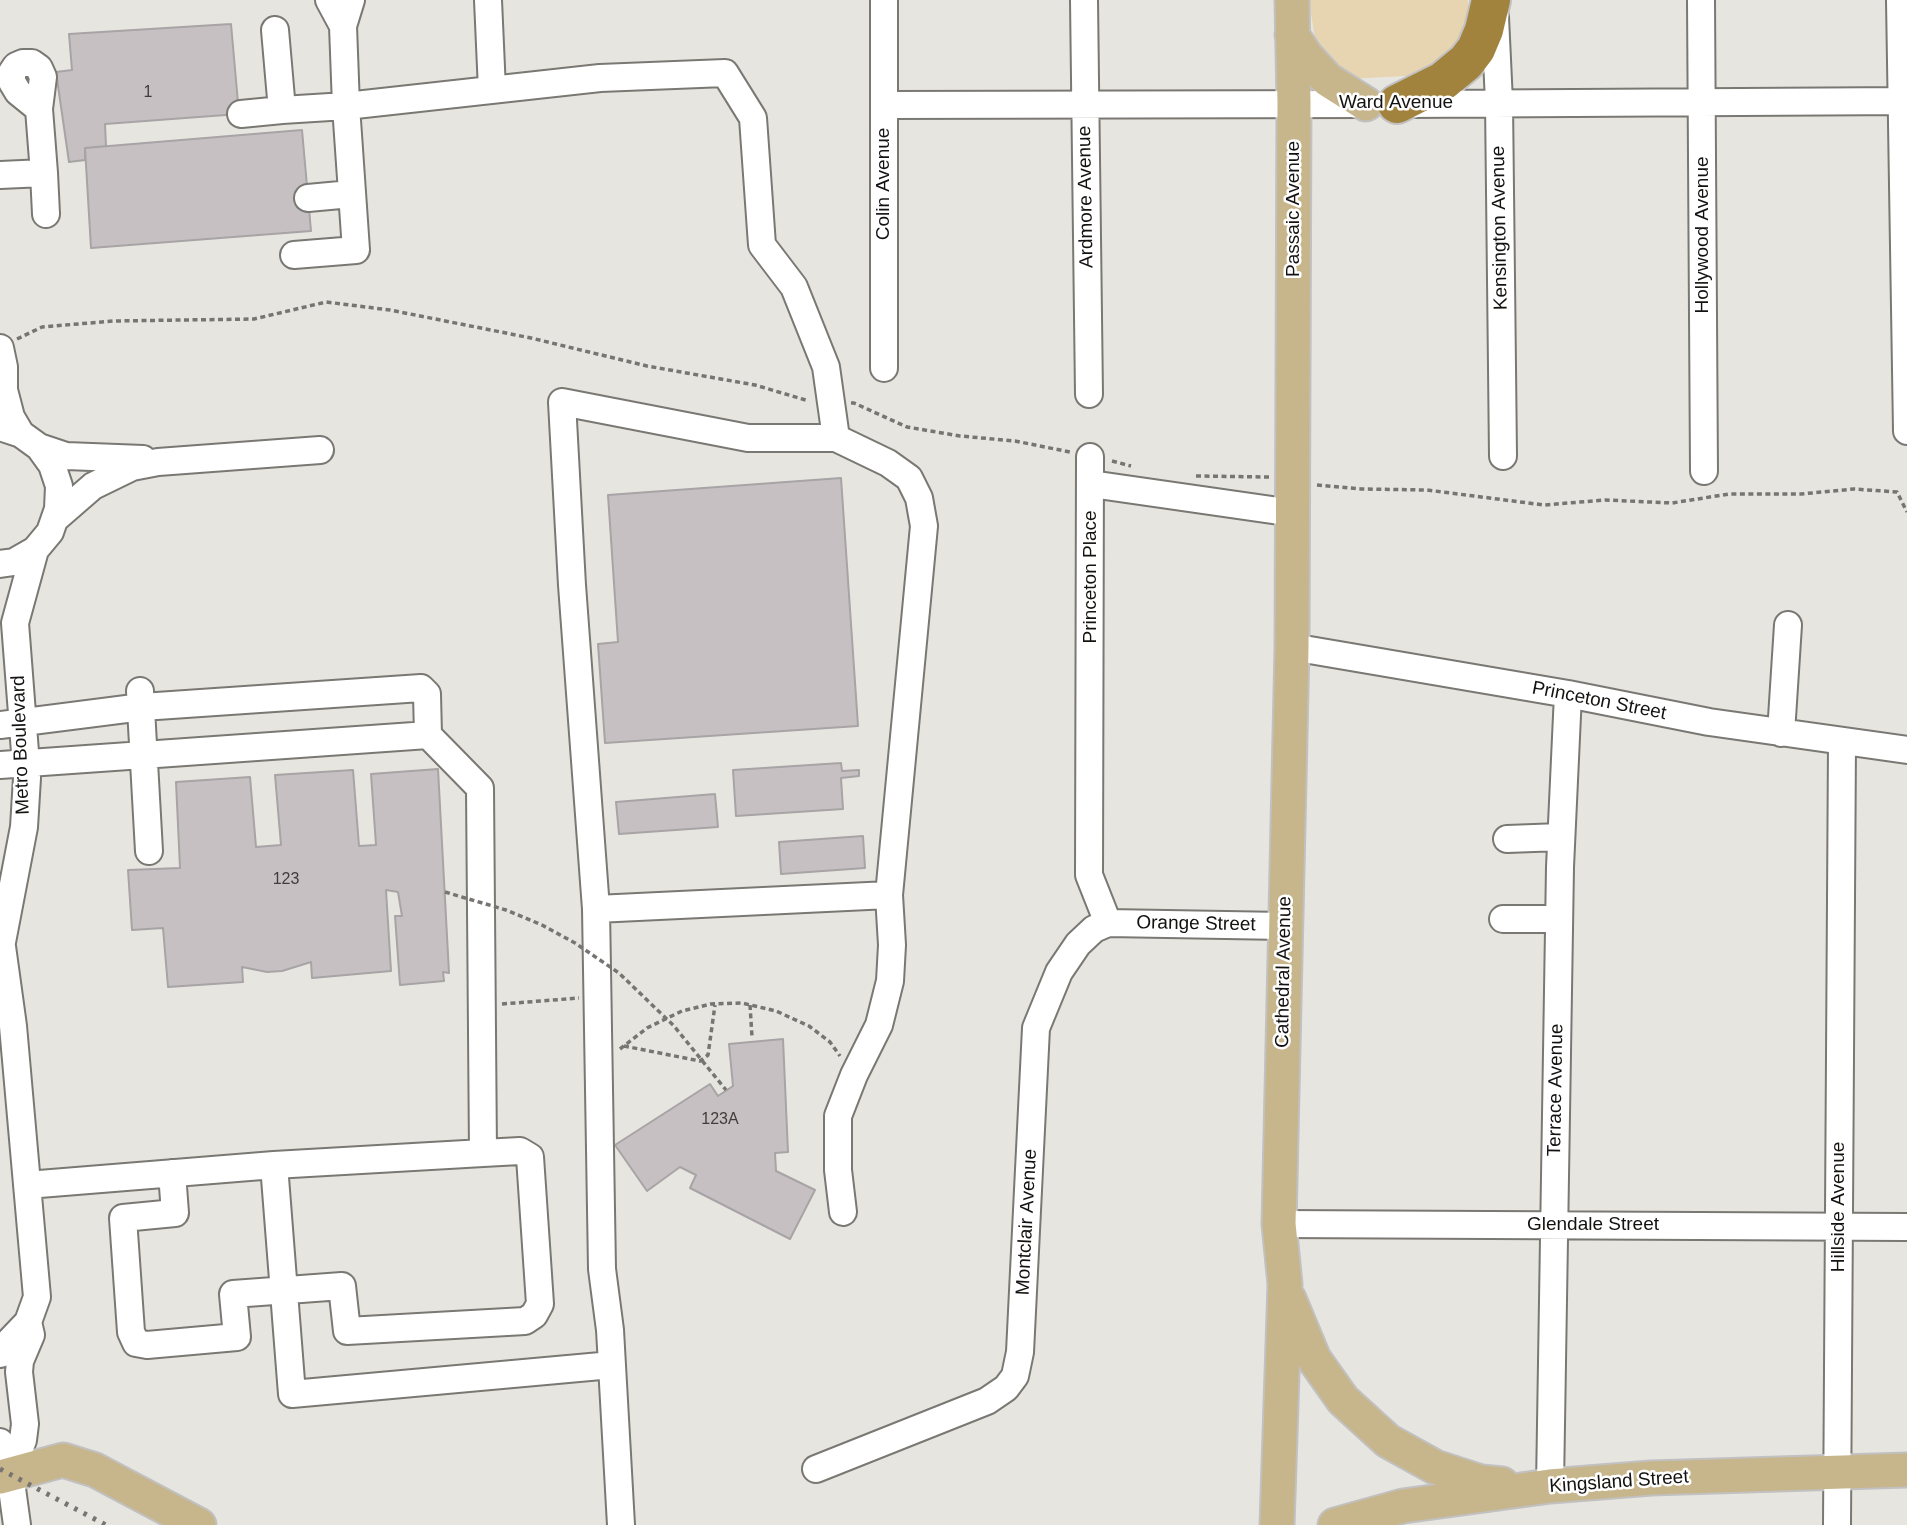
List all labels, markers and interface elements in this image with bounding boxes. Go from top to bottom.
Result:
house number: 1 [144,83,152,103]
street label: Ward Avenue [1339,92,1453,114]
street label: Ardmore Avenue [1073,126,1099,268]
street label: Colin Avenue [873,128,895,240]
street label: Passaic Avenue [1283,141,1305,277]
street label: Kensington Avenue [1487,146,1513,310]
street label: Hollywood Avenue [1692,156,1714,314]
street label: Princeton Place [1080,510,1102,644]
street label: Metro Boulevard [7,675,35,815]
street label: Princeton Street [1530,677,1668,725]
house number: 123 [273,870,299,890]
street label: Cathedral Avenue [1271,896,1297,1048]
street label: Orange Street [1136,912,1256,936]
street label: Terrace Avenue [1543,1023,1569,1157]
house number: 123A [701,1110,739,1130]
street label: Hillside Avenue [1828,1142,1850,1272]
street label: Montclair Avenue [1012,1148,1042,1296]
street label: Glendale Street [1527,1214,1659,1236]
street label: Kingsland Street [1549,1466,1689,1498]

